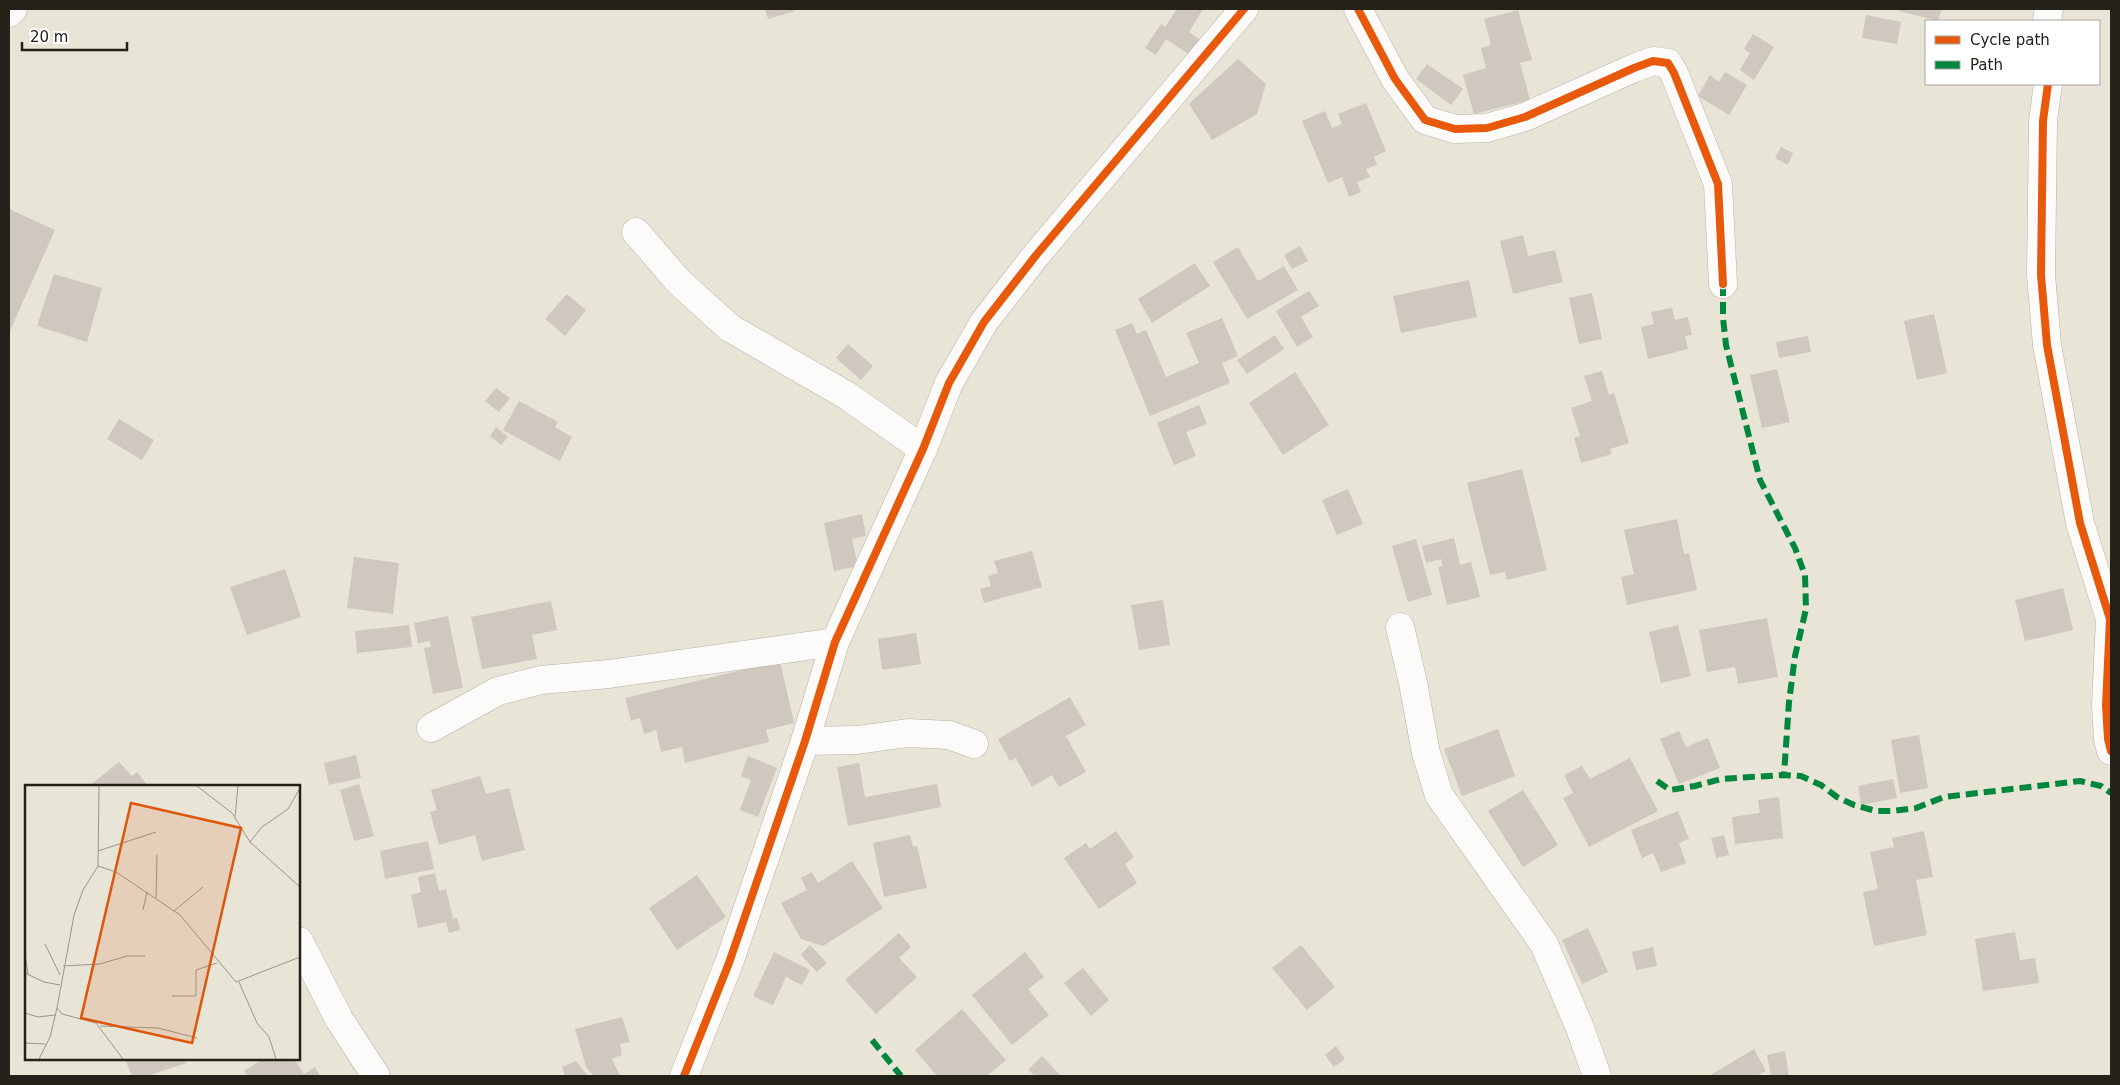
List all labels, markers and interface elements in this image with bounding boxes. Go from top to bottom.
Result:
scale bar [22,20,128,52]
legend [1925,20,2100,85]
text: 20 m [30,28,68,46]
text: Cycle path [1970,31,2050,49]
text: Path [1970,56,2003,74]
inset map [25,785,300,1060]

